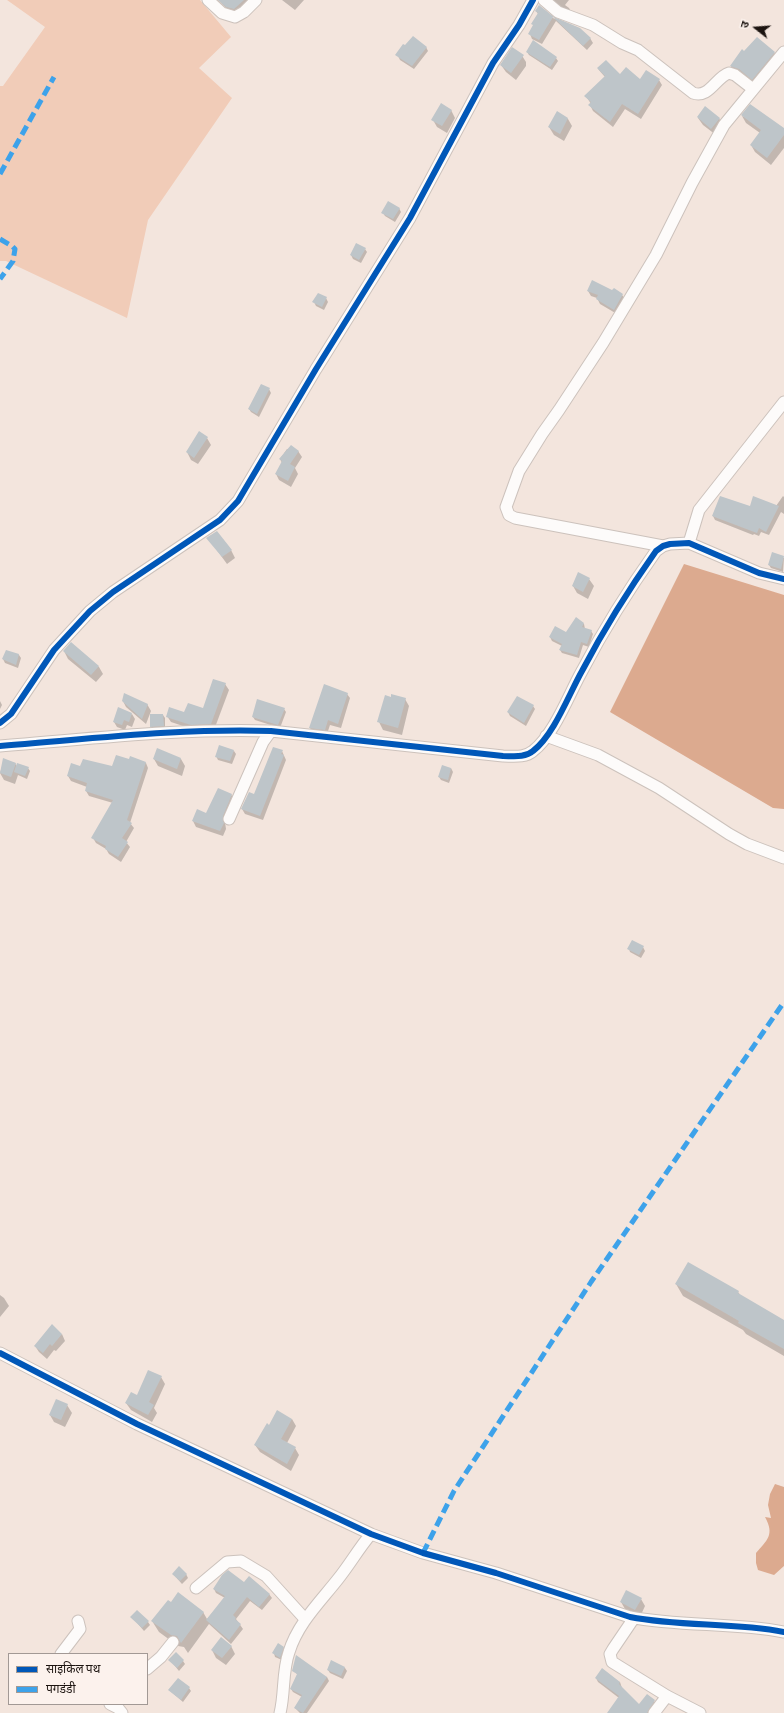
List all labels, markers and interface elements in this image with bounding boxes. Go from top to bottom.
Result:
north arrow [736,8,776,48]
text: उ [737,19,751,29]
legend [8,1653,148,1705]
text: साइकिल पथ [46,1661,100,1675]
text: पगडंडी [46,1681,76,1695]

